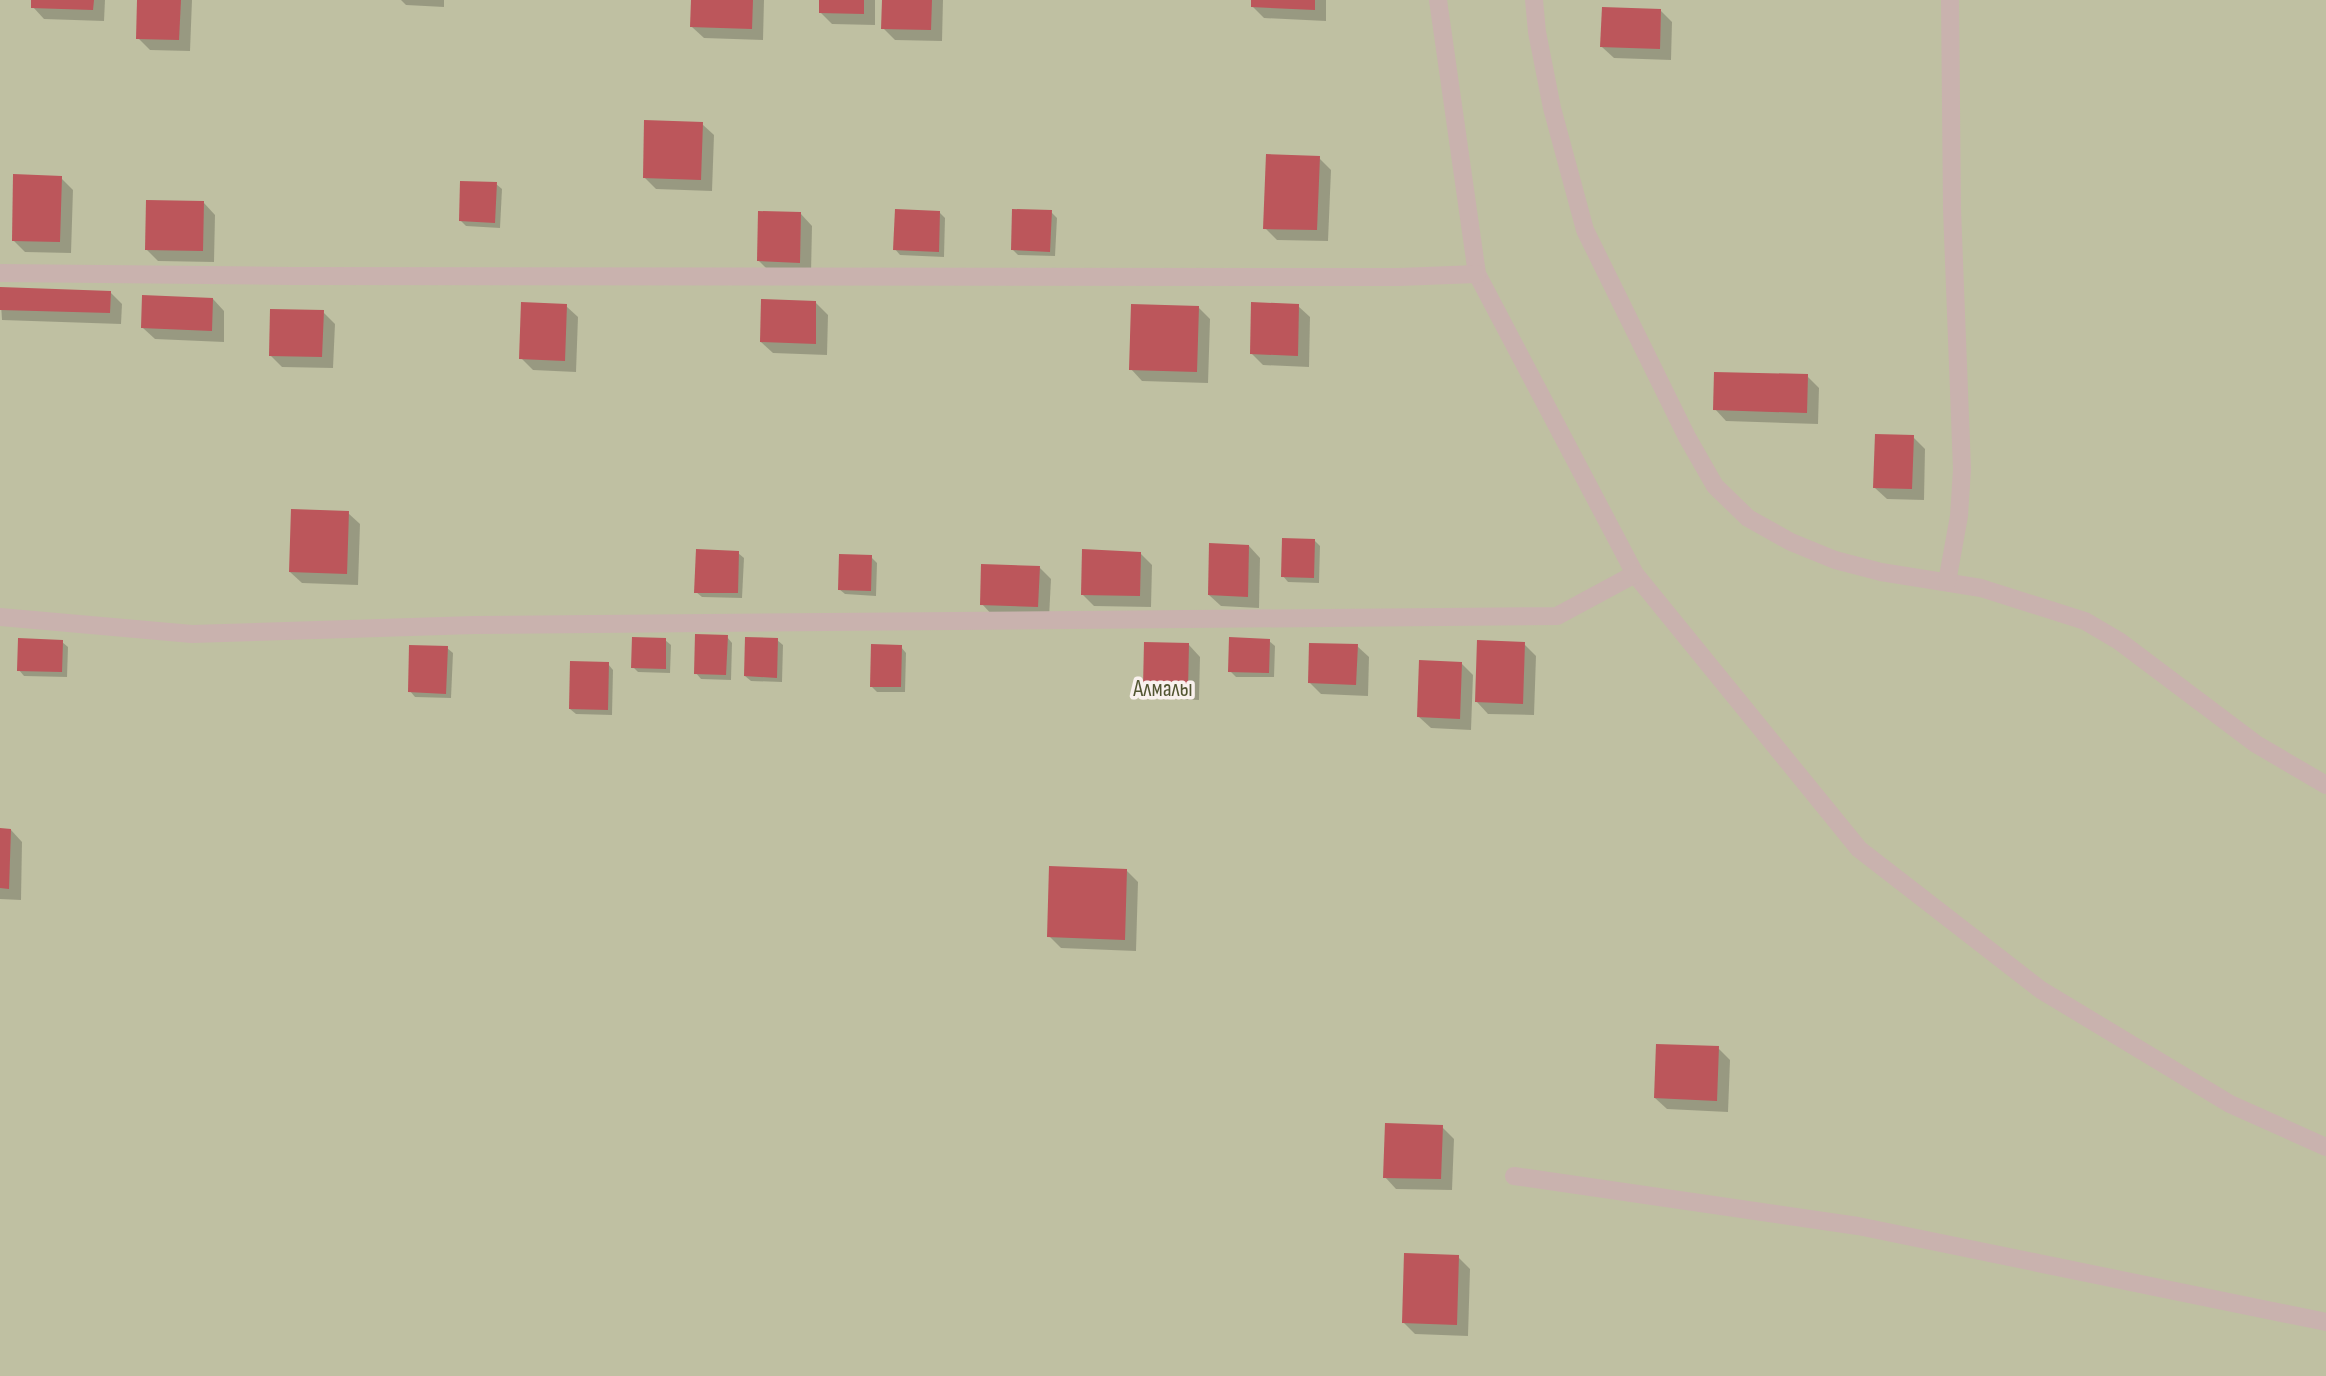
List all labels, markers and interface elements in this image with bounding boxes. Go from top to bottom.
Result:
park label: Алмалы [1132,675,1193,703]

